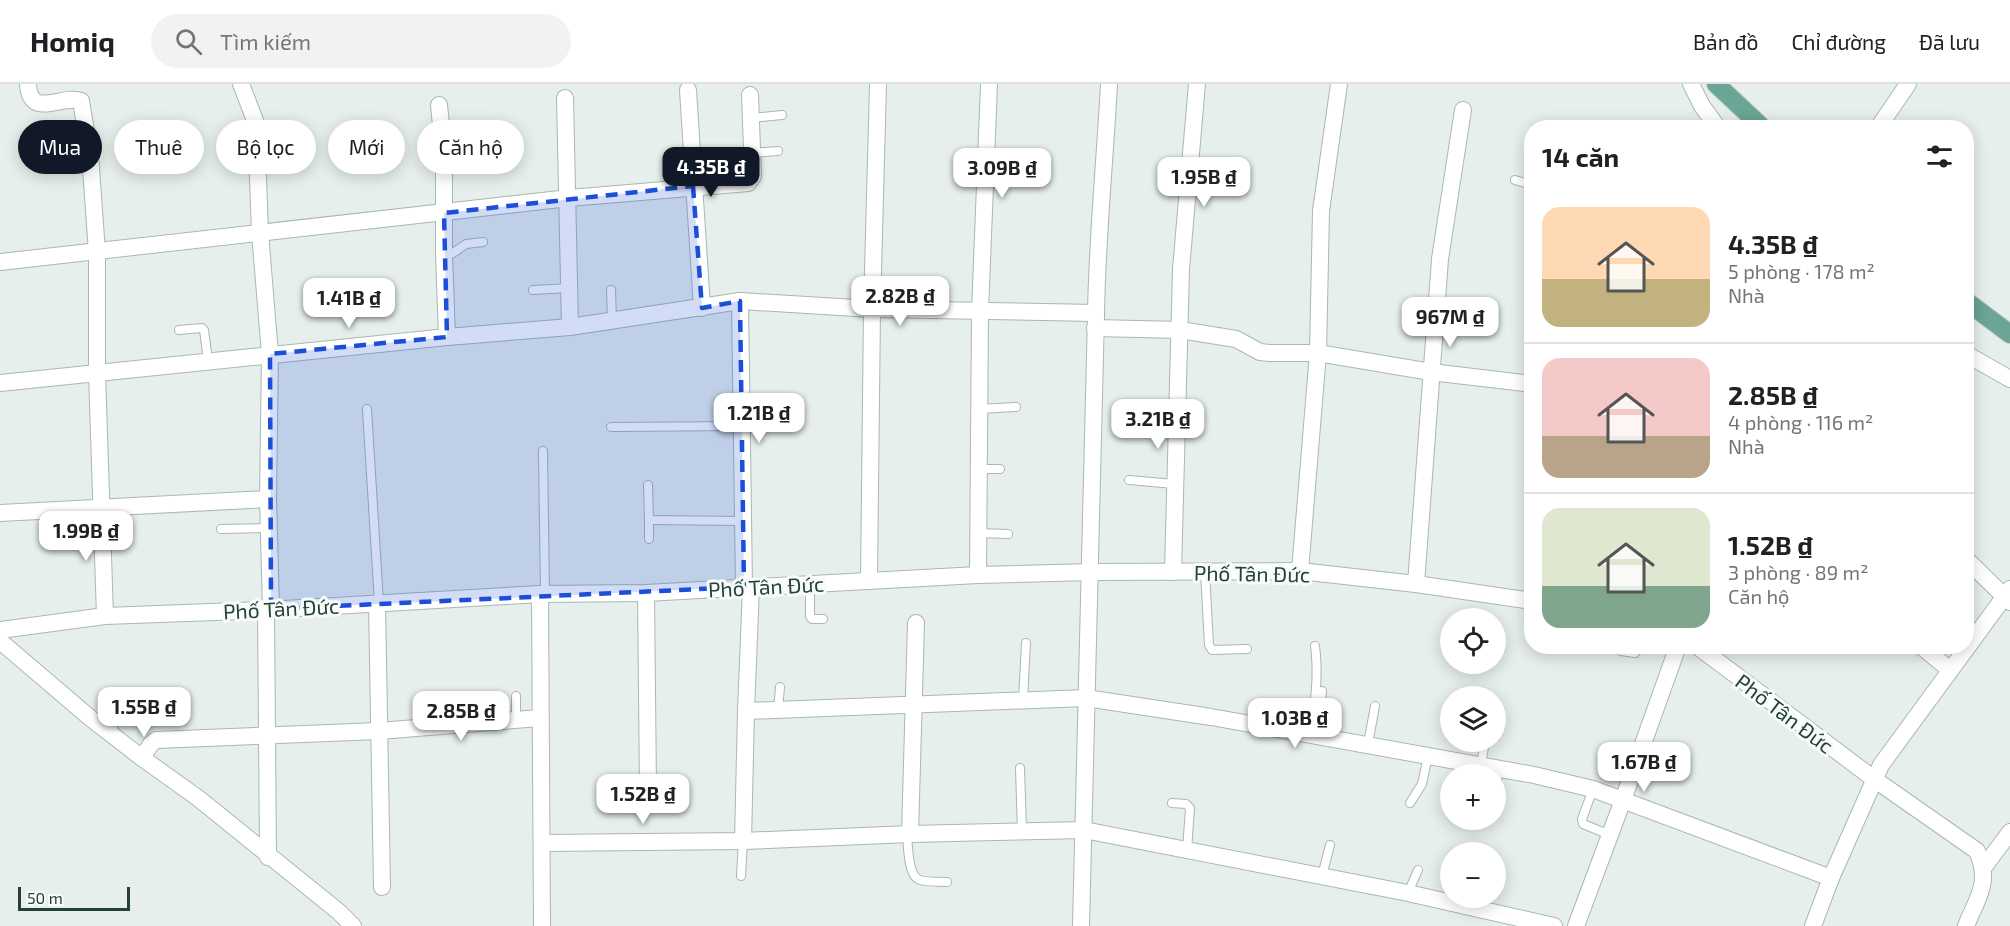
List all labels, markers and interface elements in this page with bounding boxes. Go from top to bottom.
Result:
search box [151,14,571,68]
text: Homiq [30,24,115,58]
icon: search [172,25,205,58]
text: Tìm kiếm [220,28,311,54]
text: Bản đồ [1693,29,1758,54]
text: Chỉ đường [1791,29,1886,54]
text: Đã lưu [1919,29,1980,54]
chip: Mua [18,120,102,174]
chip: Thuê [114,120,204,174]
chip: Bộ lọc [216,120,316,174]
chip: Mới [328,120,405,174]
chip: Căn hộ [417,120,524,174]
icon: filters [1923,140,1956,173]
text: 14 căn [1542,141,1619,172]
pin: 4.35B ₫ [656,147,766,198]
pin: 3.09B ₫ [947,148,1057,199]
text: 4.35B ₫ [677,154,745,178]
text: 3.09B ₫ [967,155,1037,179]
pin: 1.95B ₫ [1149,157,1259,208]
text: 1.95B ₫ [1171,164,1237,188]
text: 4.35B ₫ [1728,228,1818,259]
icon: home [1590,231,1662,303]
text: 5 phòng · 178 m² [1728,259,1875,283]
pin: 2.82B ₫ [845,276,955,327]
pin: 1.41B ₫ [294,278,404,329]
text: 2.82B ₫ [865,283,935,307]
text: Nhà [1728,283,1765,307]
text: 1.41B ₫ [317,285,381,309]
pin: 967M ₫ [1401,297,1499,348]
text: 967M ₫ [1416,304,1484,328]
text: 2.85B ₫ [1728,379,1818,410]
icon: home [1590,382,1662,454]
pin: 1.21B ₫ [704,393,814,444]
pin: 3.21B ₫ [1103,399,1213,450]
text: 1.21B ₫ [728,400,790,424]
text: 3.21B ₫ [1125,406,1191,430]
text: 4 phòng · 116 m² [1728,410,1873,434]
text: Nhà [1728,434,1765,458]
pin: 1.99B ₫ [31,511,141,562]
text: 1.99B ₫ [53,518,119,542]
text: 1.52B ₫ [1728,529,1813,560]
icon: home [1590,532,1662,604]
street label: Phố Tân Đức [1194,559,1310,587]
text: 3 phòng · 89 m² [1728,560,1868,584]
street label: Phố Tân Đức [707,570,825,602]
text: Căn hộ [1728,584,1789,608]
street label: Phố Tân Đức [222,592,340,624]
map controls [1440,608,1506,908]
button: locate [1440,608,1506,674]
street label: Phố Tân Đức [1731,668,1839,758]
button: layers [1440,686,1506,752]
pin: 1.55B ₫ [89,687,199,738]
pin: 2.85B ₫ [406,691,516,742]
text: 1.55B ₫ [112,694,176,718]
text: 2.85B ₫ [427,698,495,722]
pin: 1.03B ₫ [1240,698,1350,749]
text: 1.03B ₫ [1262,705,1328,729]
pin: 1.67B ₫ [1589,742,1699,793]
text: 1.67B ₫ [1612,749,1676,773]
button: + [1440,764,1506,830]
pin: 1.52B ₫ [588,774,698,825]
text: 1.52B ₫ [610,781,676,805]
button: − [1440,842,1506,908]
scale bar [18,884,130,912]
text: 50 m [27,888,63,907]

